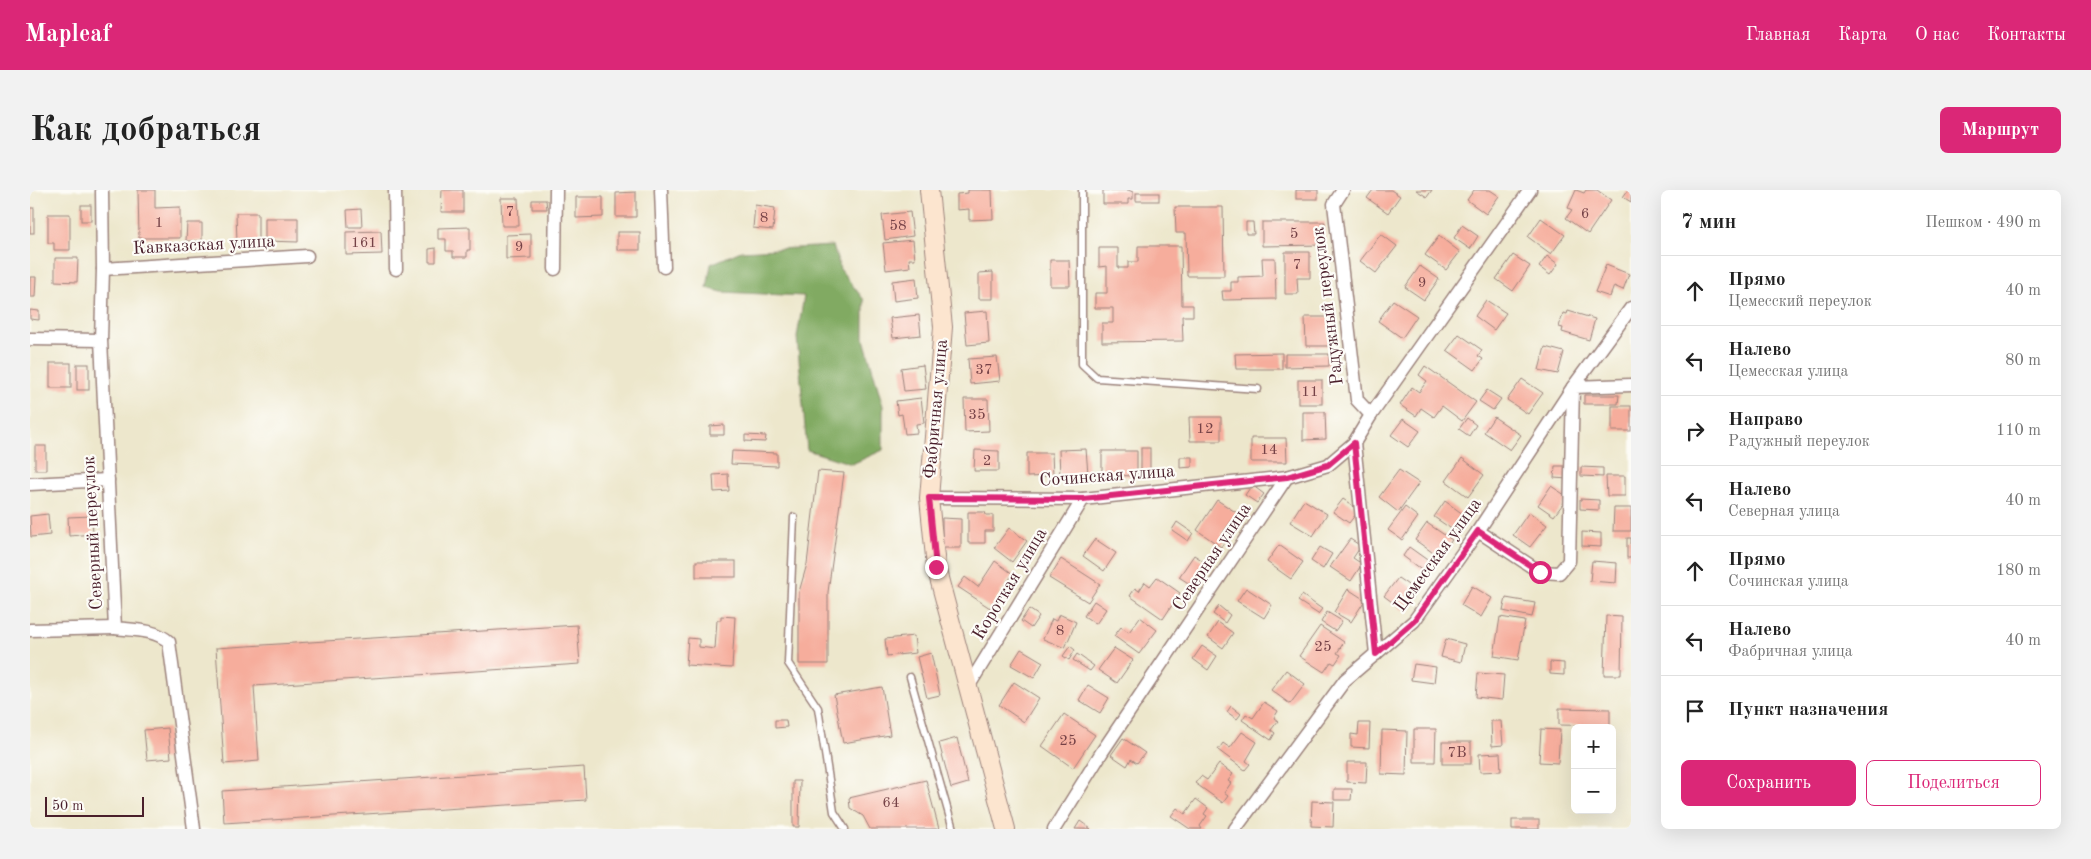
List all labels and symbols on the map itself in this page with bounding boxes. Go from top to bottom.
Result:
house number: 7 [506,205,514,220]
house number: 6 [1581,207,1589,222]
house number: 8 [760,211,768,226]
house number: 1 [155,216,163,231]
house number: 58 [889,219,907,234]
street label: Радужный переулок [1309,226,1347,386]
house number: 5 [1290,227,1298,242]
street label: Кавказская улица [132,232,276,258]
house number: 161 [351,236,377,251]
house number: 9 [515,240,523,255]
house number: 7 [1293,258,1301,273]
house number: 9 [1418,276,1426,291]
street label: Фабричная улица [921,338,951,480]
house number: 37 [975,363,993,378]
house number: 11 [1301,385,1319,400]
house number: 35 [968,408,986,423]
house number: 12 [1196,422,1214,437]
house number: 14 [1260,443,1278,458]
house number: 2 [983,454,991,469]
street label: Северный переулок [80,455,106,611]
street label: Сочинская улица [1039,462,1175,490]
street label: Цемесская улица [1391,495,1485,615]
street label: Северная улица [1169,500,1255,614]
street label: Короткая улица [970,525,1051,643]
route end [925,556,948,579]
route start [1529,561,1552,584]
house number: 8 [1056,624,1064,639]
house number: 25 [1314,640,1332,655]
house number: 25 [1059,734,1077,749]
house number: 7В [1447,746,1467,761]
scale bar [45,794,144,817]
house number: 64 [882,796,900,811]

